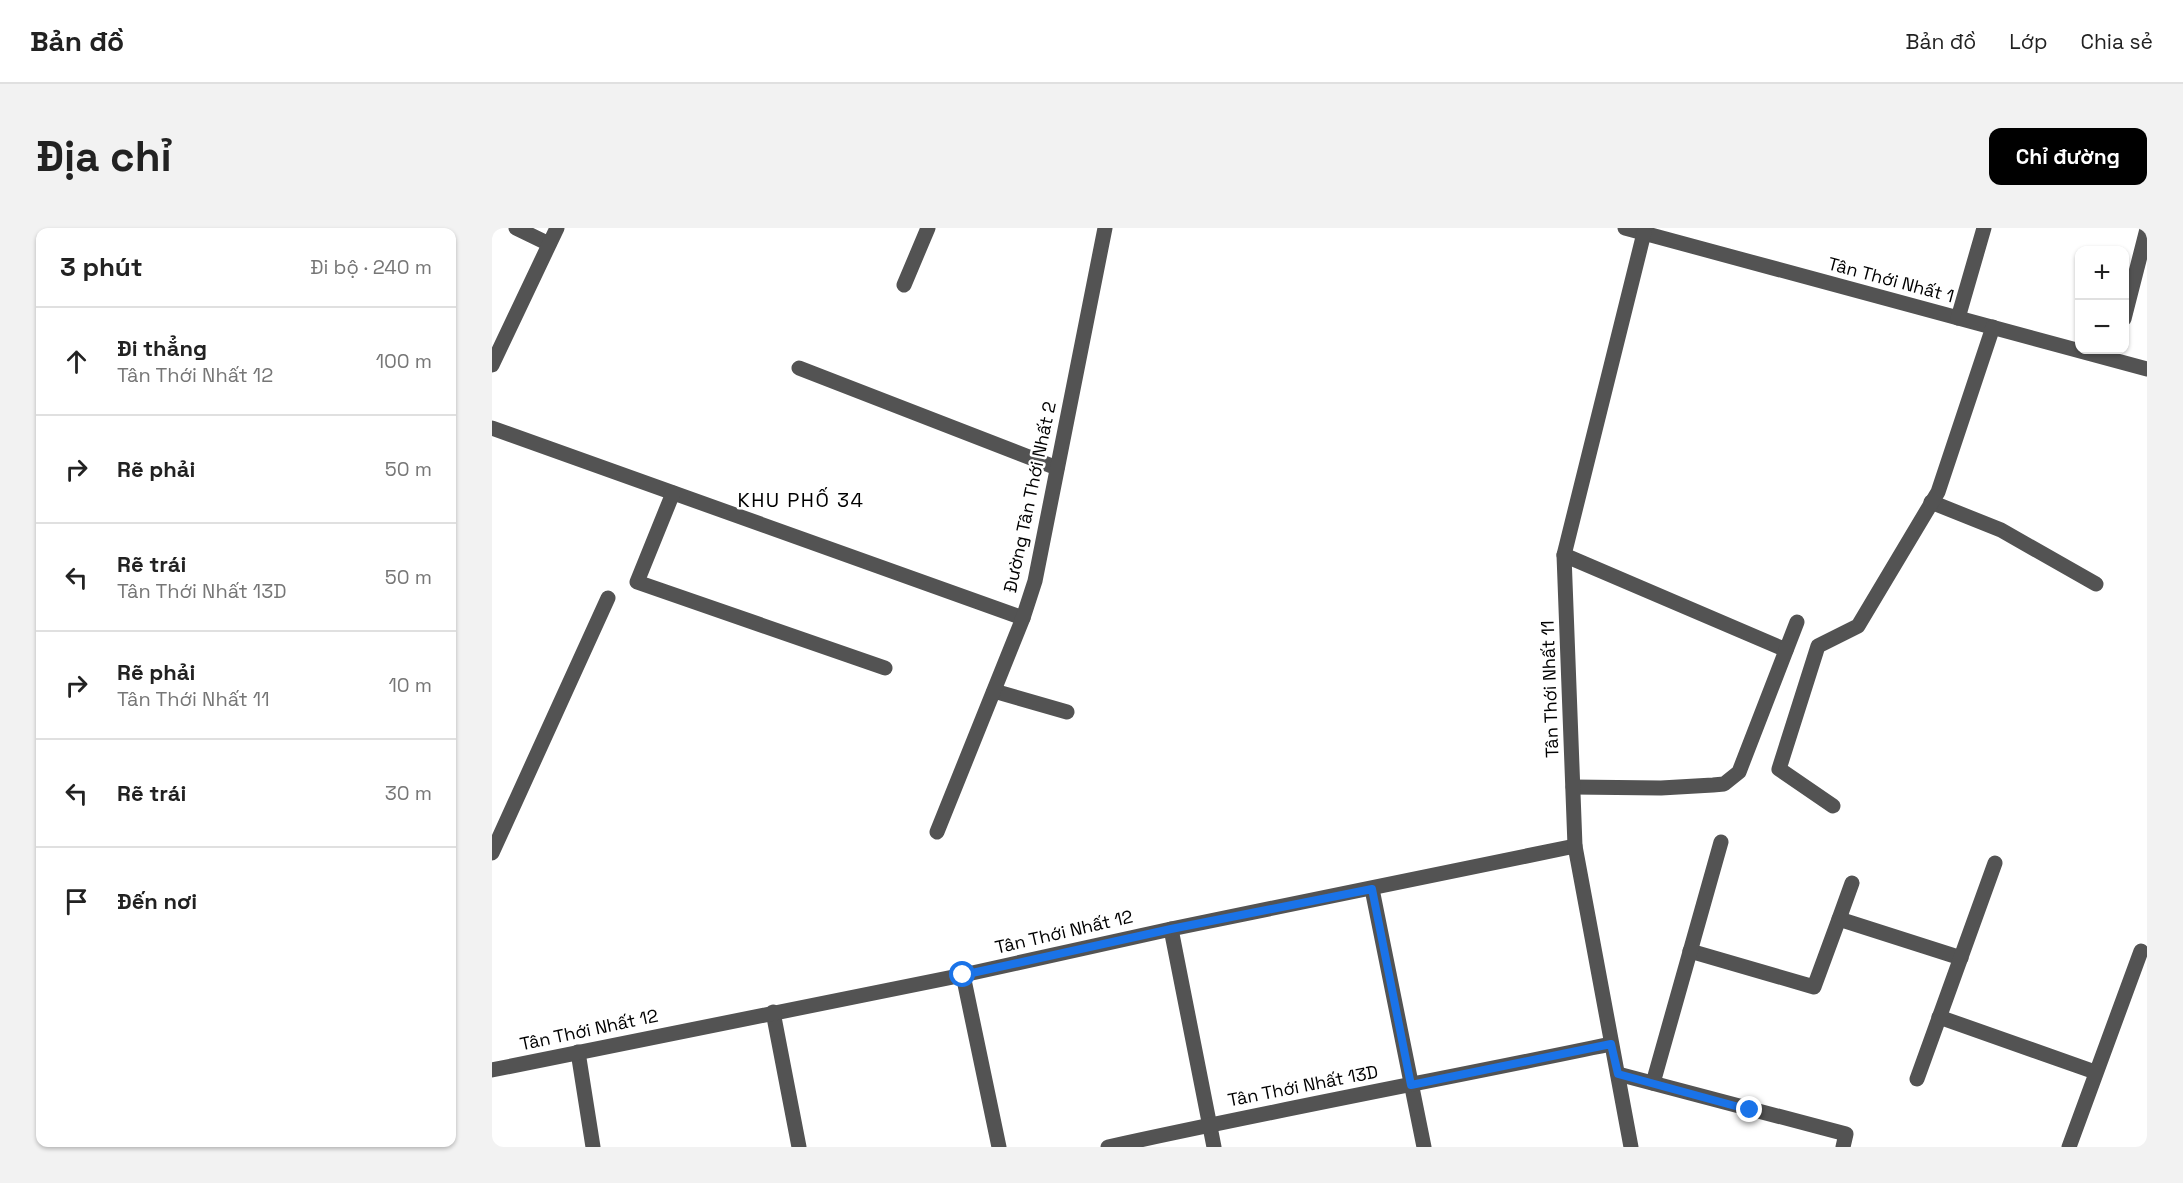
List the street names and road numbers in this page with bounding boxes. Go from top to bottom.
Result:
street label: Tân Thới Nhất 1 [1825,252,1957,307]
street label: Đường Tân Thới Nhất 2 [998,399,1061,594]
street label: Tân Thới Nhất 11 [1536,620,1563,758]
street label: Tân Thới Nhất 12 [993,904,1135,959]
street label: Tân Thới Nhất 12 [518,1004,660,1055]
street label: Tân Thới Nhất 13D [1226,1060,1380,1111]

